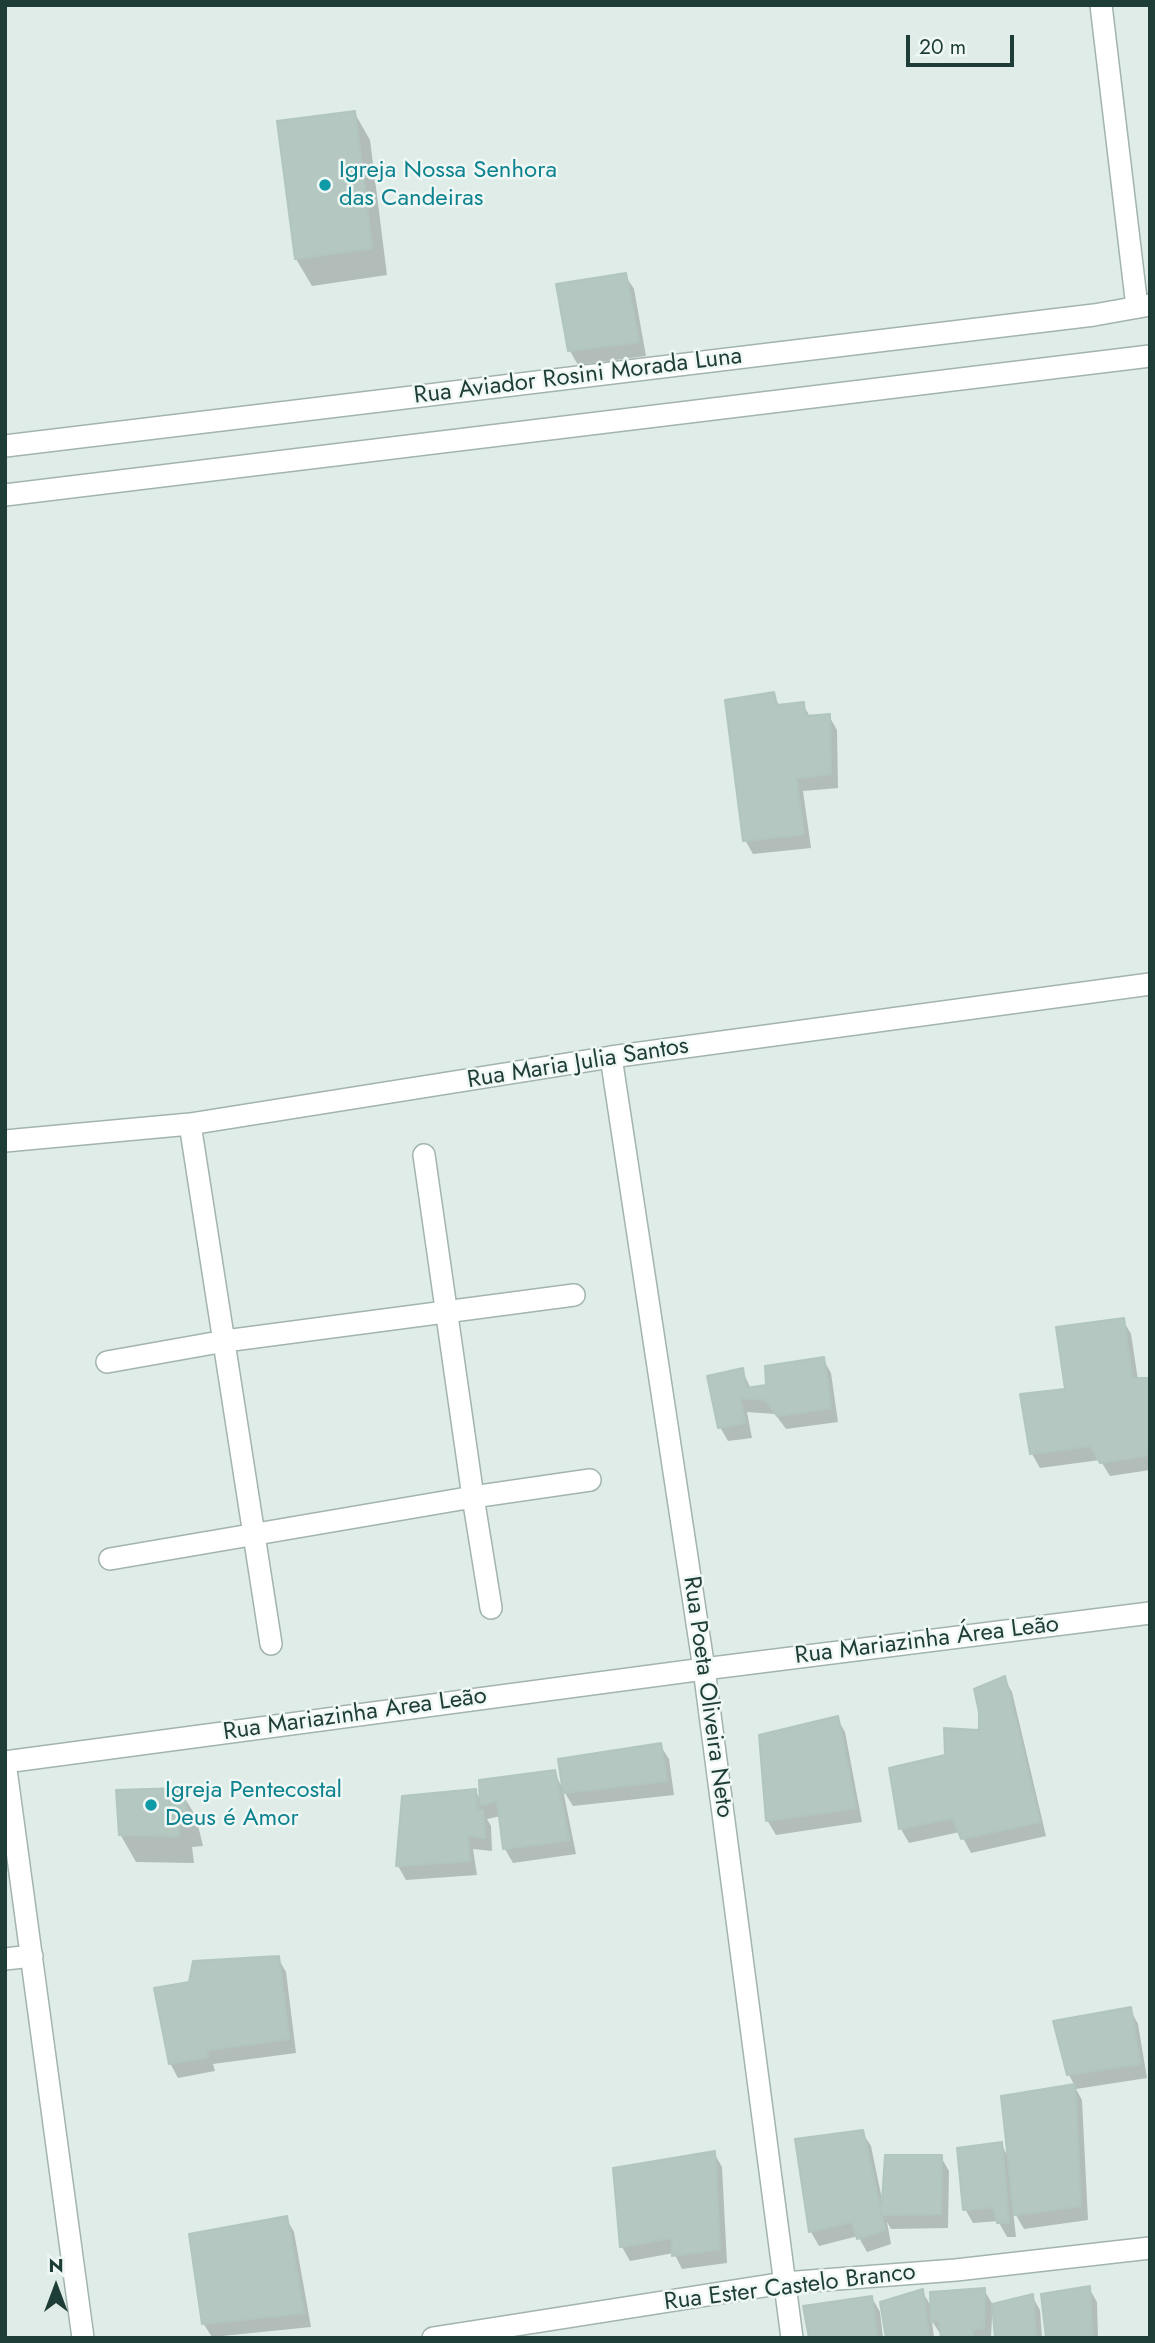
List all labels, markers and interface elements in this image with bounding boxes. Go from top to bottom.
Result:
scale bar [910,21,1018,65]
text: 20 m [919,32,966,62]
place label: Igreja Nossa Senhora das Candeiras [339,157,557,213]
marker: Igreja Nossa Senhora das Candeiras [317,177,333,193]
street label: Rua Aviador Rosini Morada Luna [412,343,744,411]
street label: Rua Maria Julia Santos [465,1032,691,1096]
street label: Rua Poeta Oliveira Neto [676,1574,738,1820]
street label: Rua Mariazinha Área Leão [793,1611,1061,1671]
street label: Rua Mariazinha Area Leão [221,1682,489,1748]
place label: Igreja Pentecostal Deus é Amor [165,1777,342,1833]
marker: Igreja Pentecostal Deus é Amor [143,1797,159,1813]
north arrow [21,2252,91,2322]
text: N [48,2252,64,2279]
street label: Rua Ester Castelo Branco [663,2258,917,2318]

